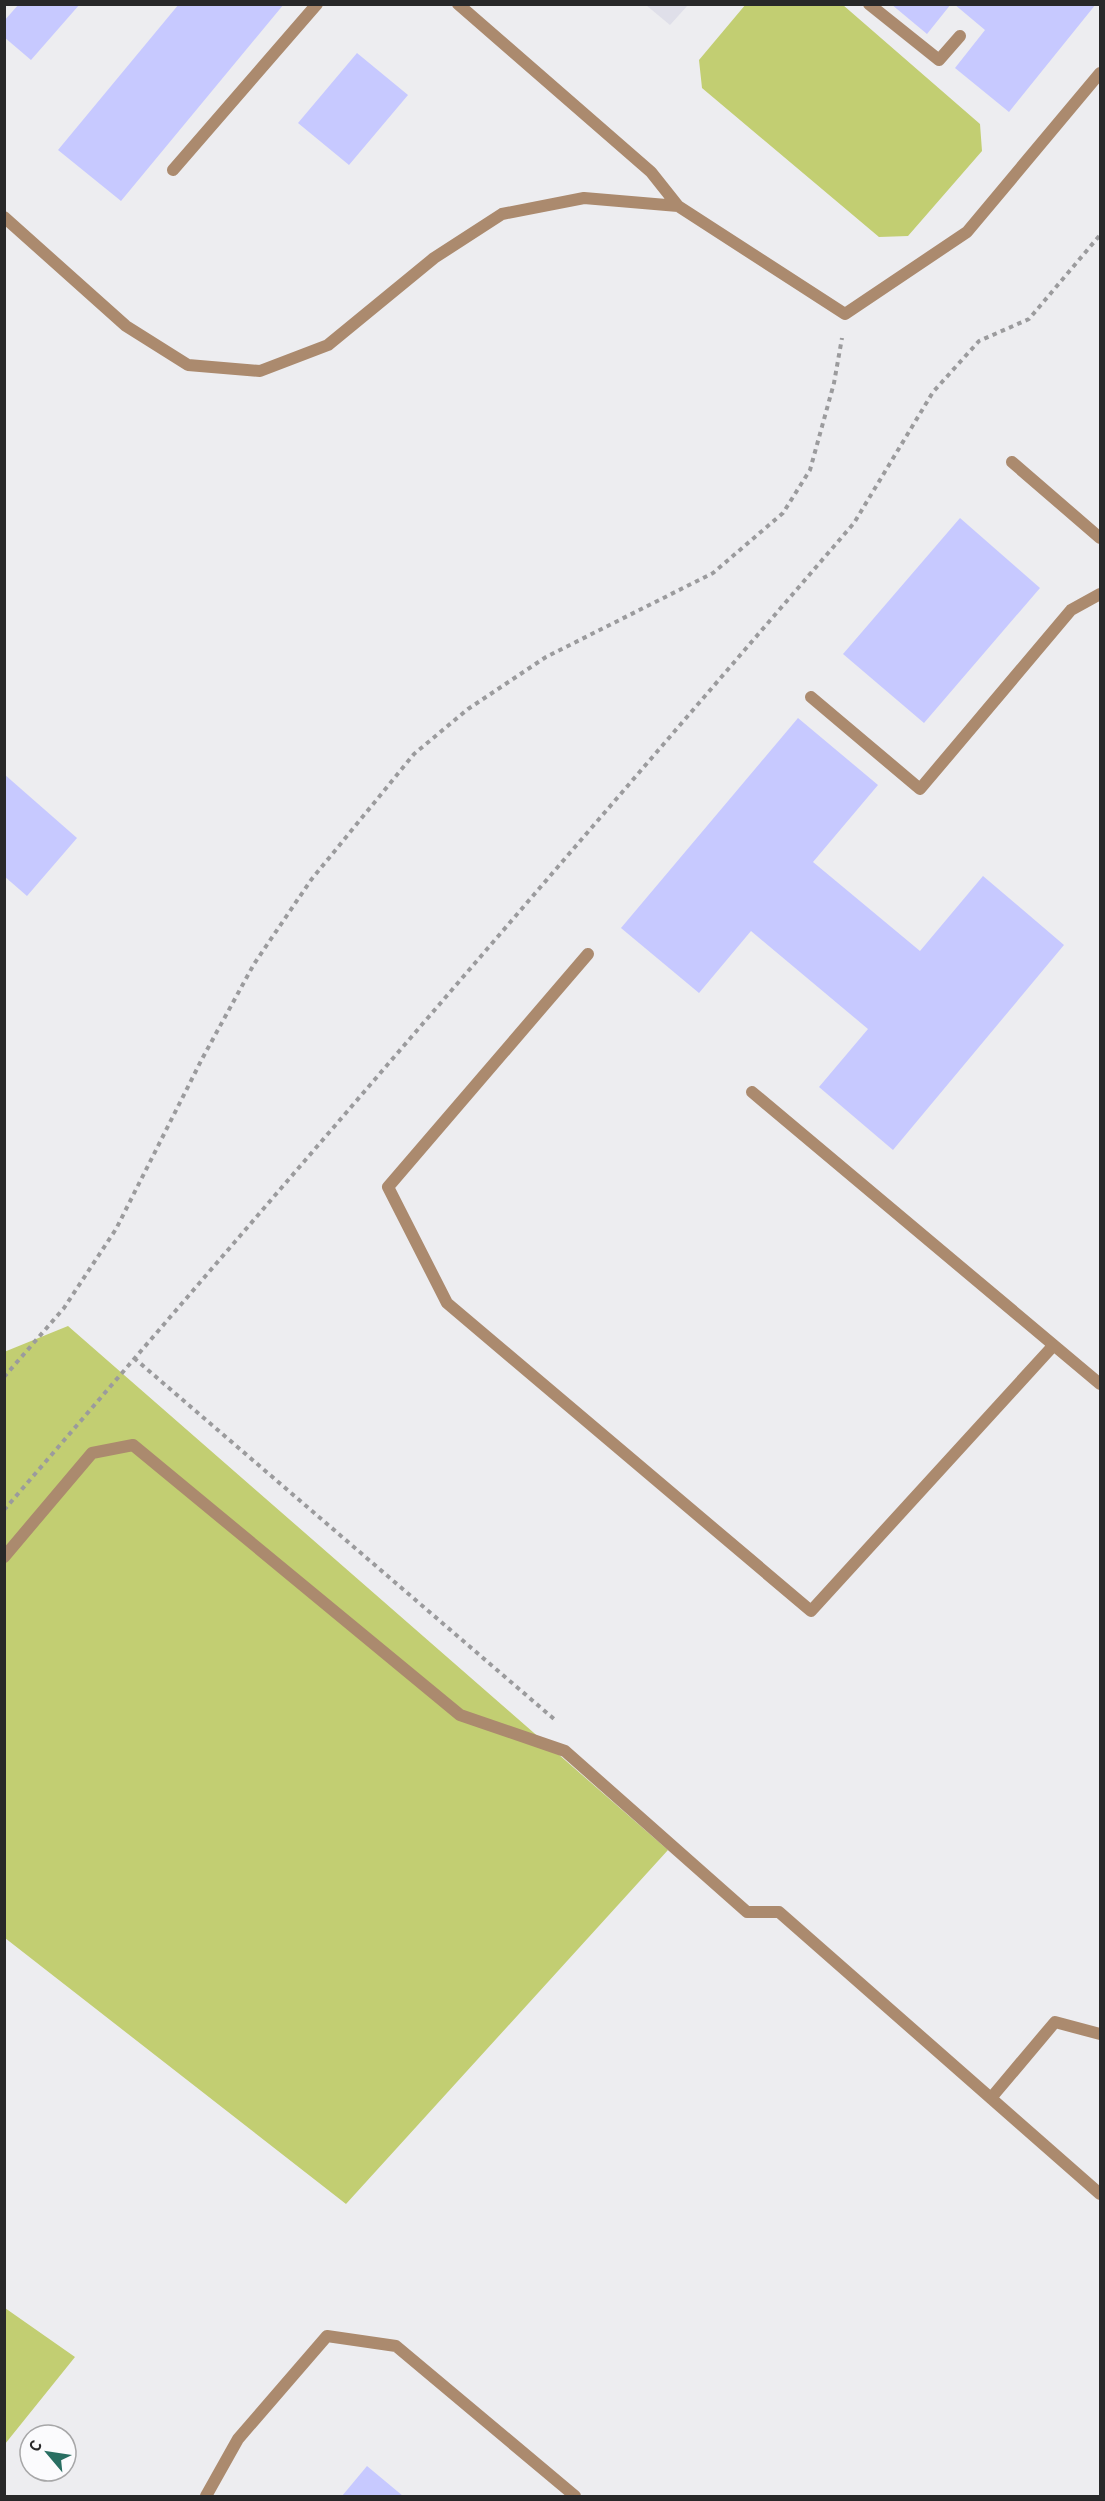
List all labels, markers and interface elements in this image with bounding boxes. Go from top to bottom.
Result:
north arrow [18,2423,78,2483]
text: С [25,2437,48,2456]

